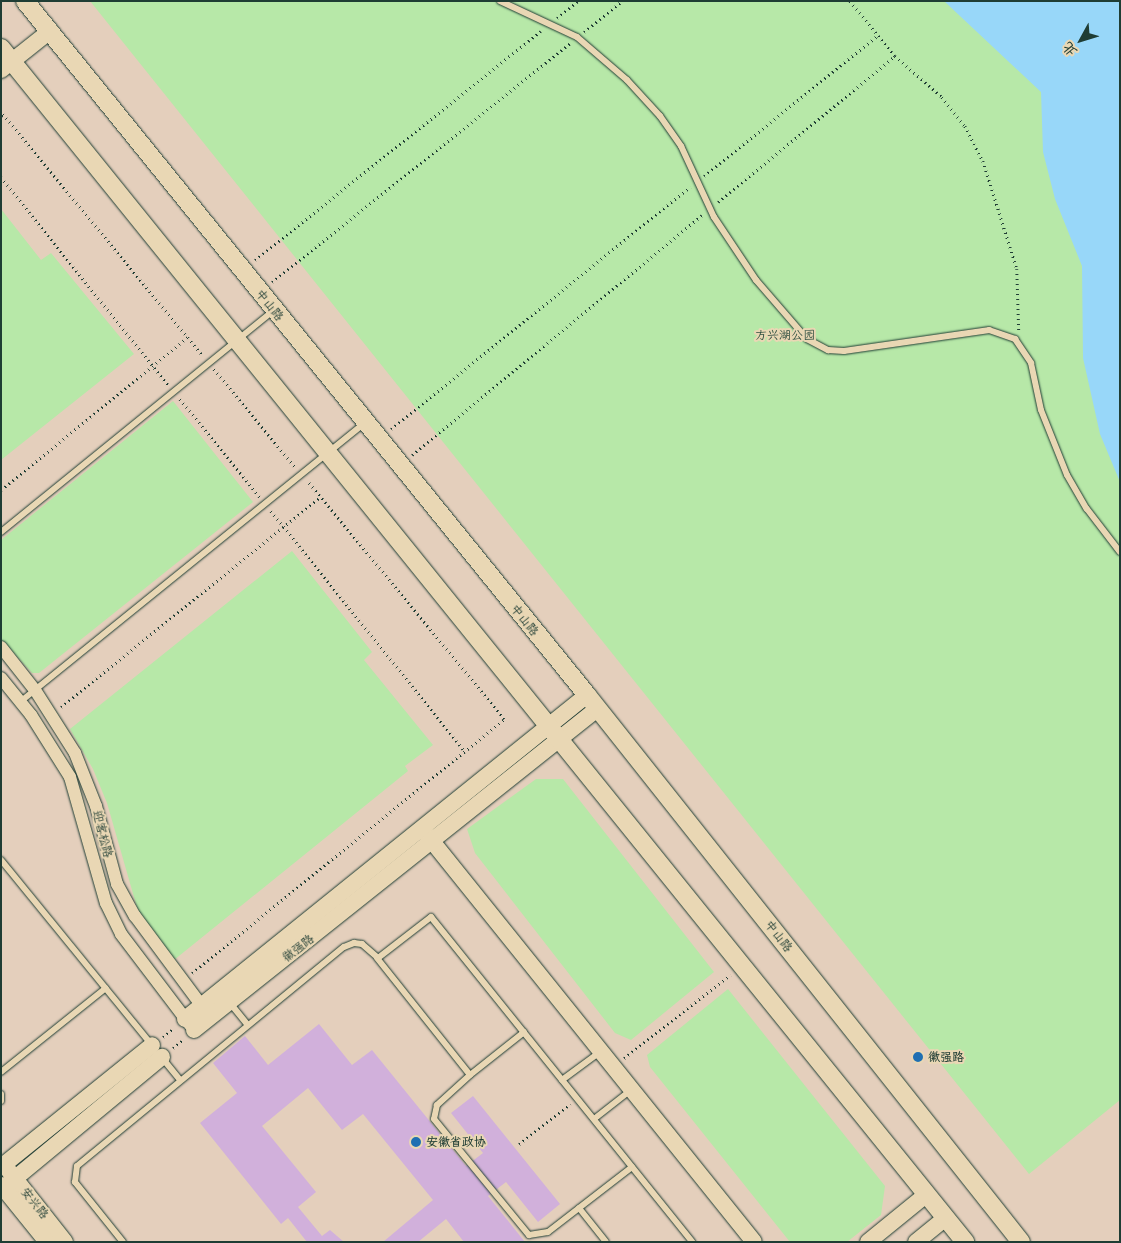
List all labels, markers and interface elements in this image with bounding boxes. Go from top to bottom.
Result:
north arrow [1056,15,1106,65]
text: 北 [1058,38,1081,61]
street label: 中山路 [253,286,287,324]
park label: 方兴湖公园 [755,328,815,342]
street label: 中山路 [508,601,542,639]
street label: 迎客松路 [90,809,116,859]
street label: 中山路 [762,917,796,955]
street label: 徽强路 [279,931,317,965]
place label: 徽强路 [928,1050,964,1064]
marker: 徽强路 [912,1051,924,1063]
place label: 安徽省政协 [426,1135,486,1149]
marker: 安徽省政协 [410,1136,422,1148]
street label: 安兴路 [18,1184,52,1222]

